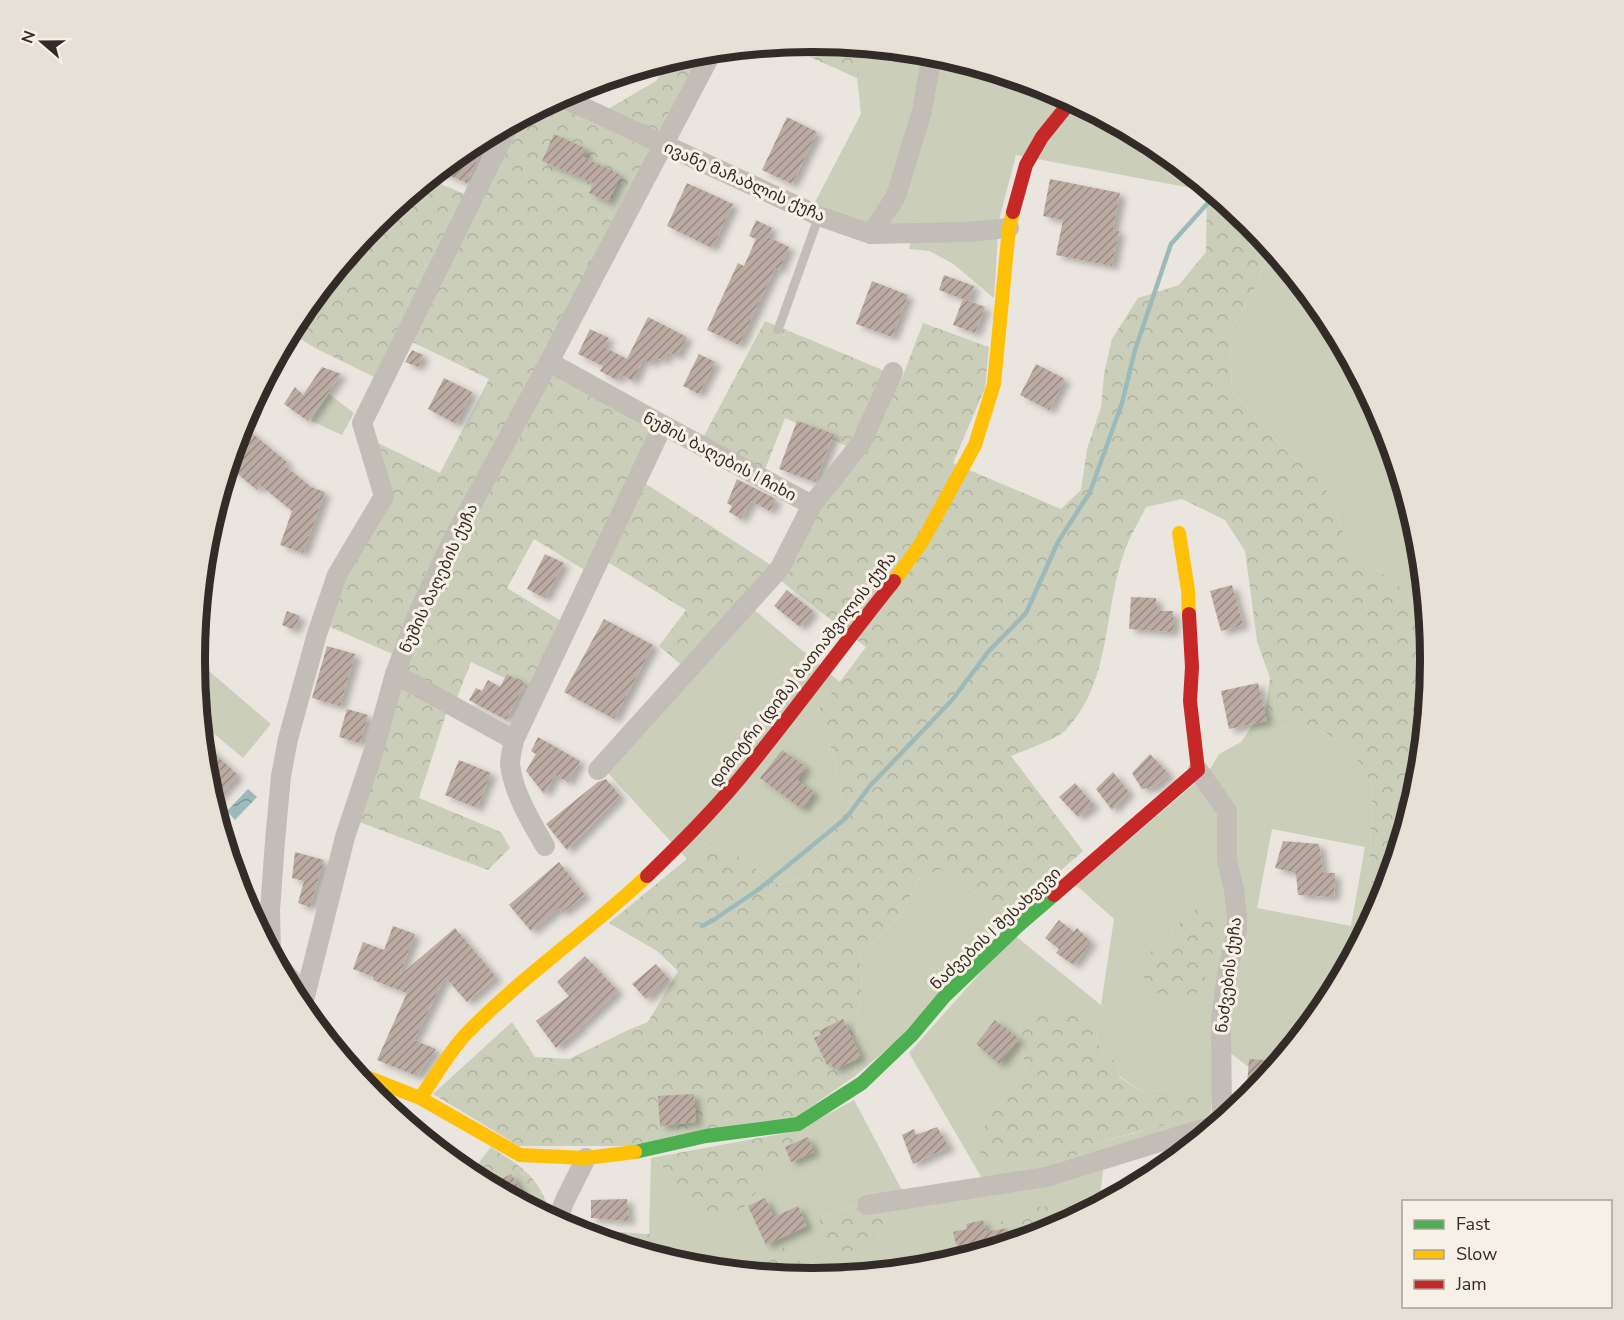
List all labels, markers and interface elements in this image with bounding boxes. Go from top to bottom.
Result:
north arrow [12,12,72,72]
text: N [16,28,41,47]
street label: ივანე მაჩაბლის ქუჩა [661,136,829,227]
street label: ნუშის ბაღების I ჩიხი [639,407,800,507]
street label: ნუშის ბაღების ქუჩა [395,500,483,657]
street label: დიმიტრი (დიმა) ბათიაშვილის ქუჩა [704,548,902,792]
street label: ნაძვების I შესახვევი [926,862,1066,995]
street label: ნაძვების ქუჩა [1211,916,1247,1034]
legend [1402,1200,1612,1308]
text: Fast [1456,1212,1491,1236]
text: Slow [1456,1242,1497,1266]
text: Jam [1455,1272,1487,1296]

